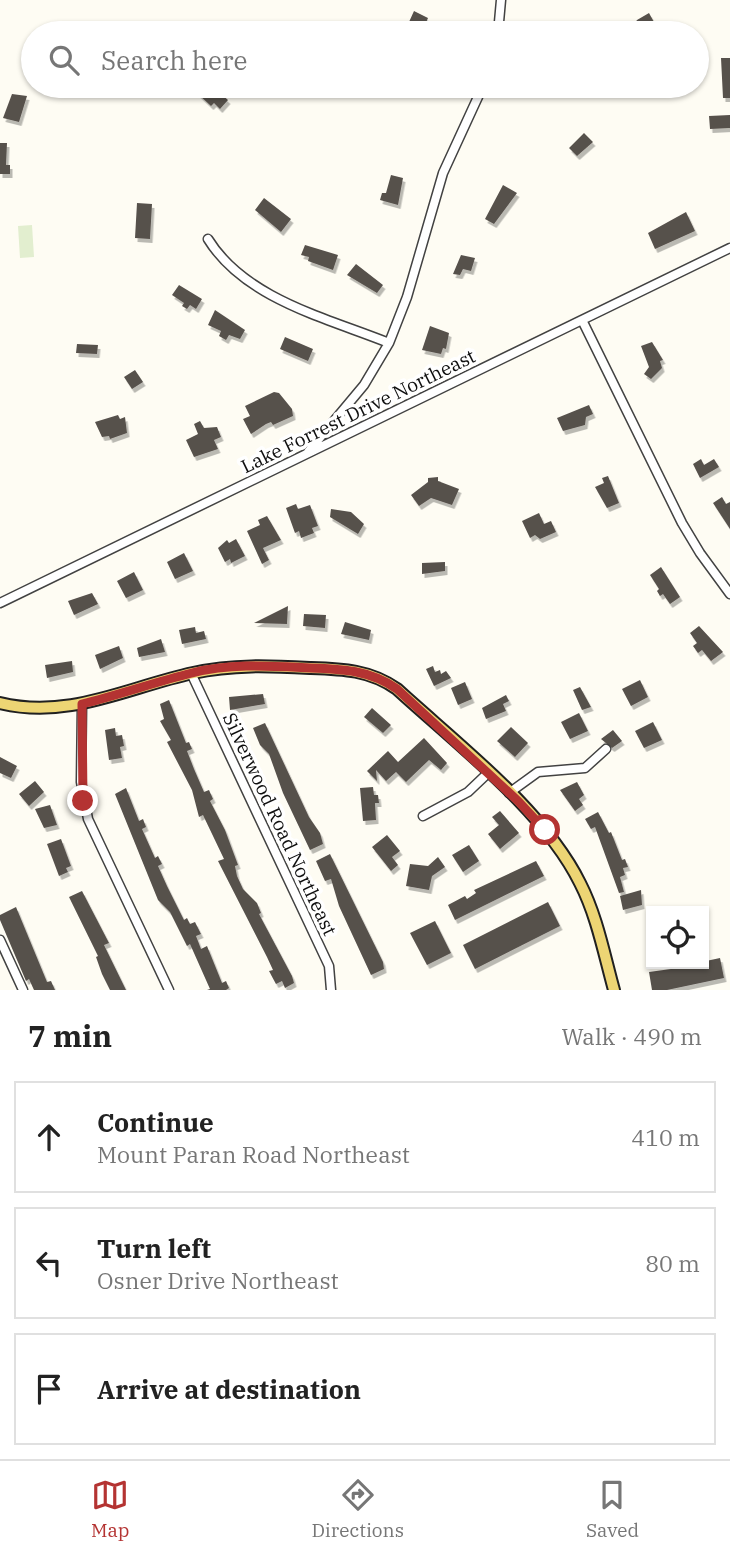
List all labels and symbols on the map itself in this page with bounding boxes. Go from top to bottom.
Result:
street label: Lake Forrest Drive Northeast [237,344,479,478]
street label: Silverwood Road Northeast [218,709,342,940]
route end [67,785,98,816]
route start [529,814,560,845]

